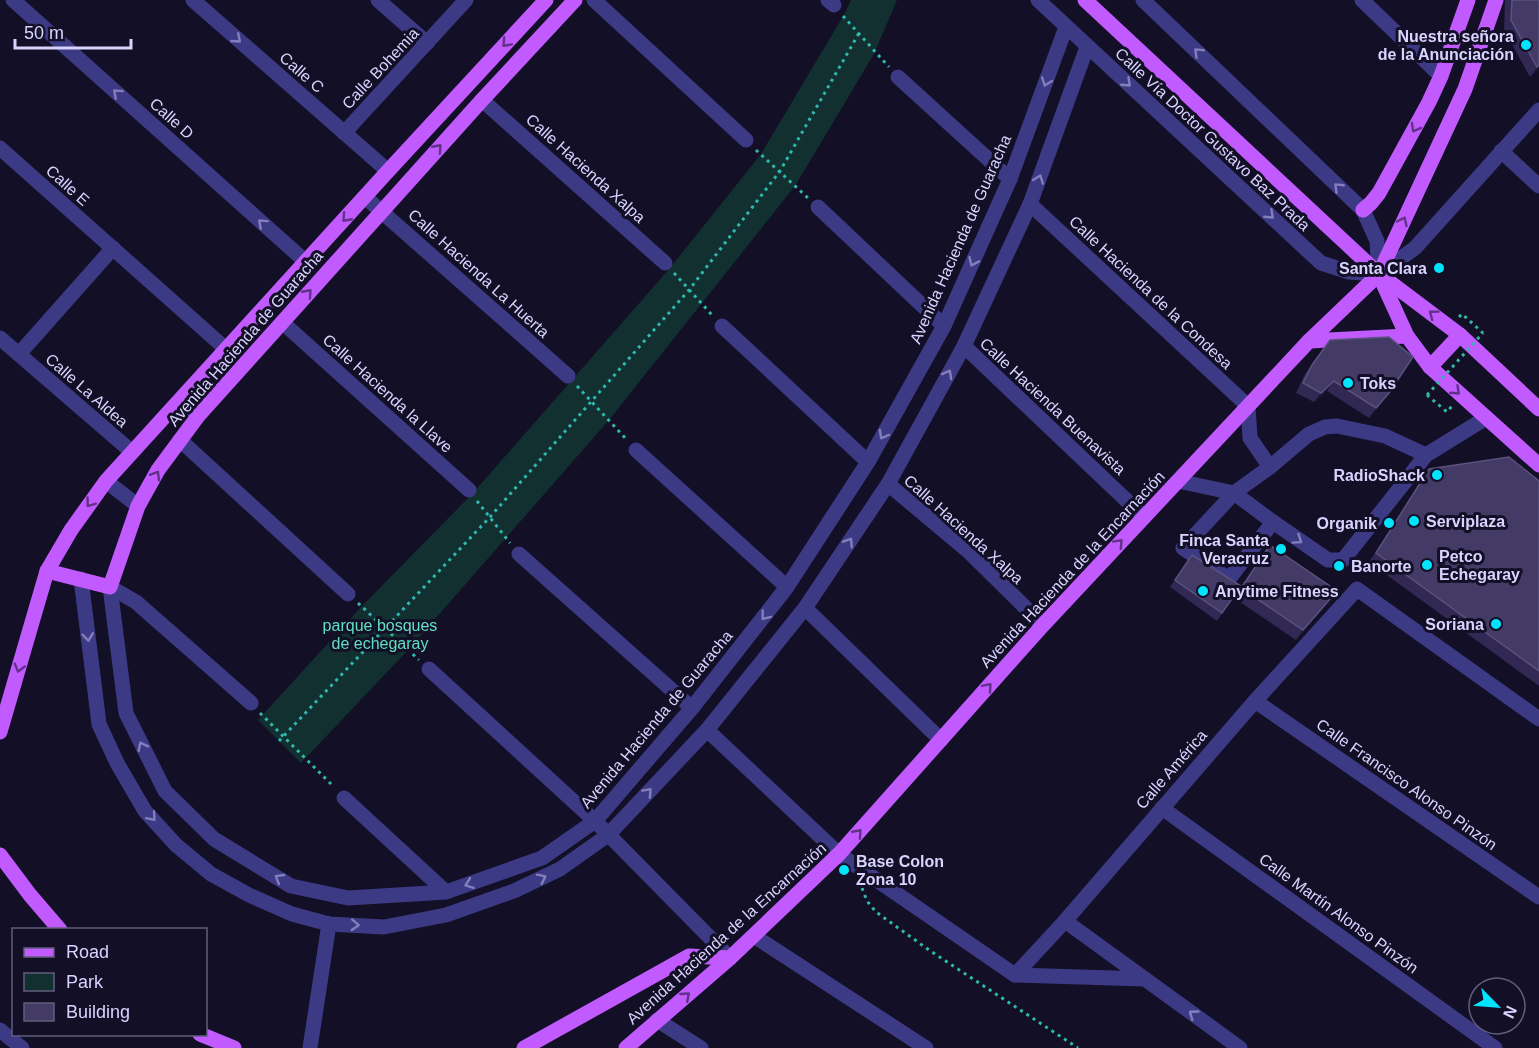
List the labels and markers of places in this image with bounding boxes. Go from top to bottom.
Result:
place label: Nuestra señora de la Anunciación [1378,28,1514,63]
marker: Nuestra señora de la Anunciación [1519,38,1533,52]
place label: Santa Clara [1339,260,1427,277]
marker: Santa Clara [1432,261,1446,275]
place label: Toks [1360,375,1396,392]
marker: Toks [1341,376,1355,390]
place label: RadioShack [1333,467,1425,484]
marker: RadioShack [1430,468,1444,482]
place label: Serviplaza [1426,513,1505,530]
marker: Serviplaza [1407,514,1421,528]
place label: Organik [1317,515,1377,532]
marker: Organik [1382,516,1396,530]
place label: Finca Santa Veracruz [1179,532,1269,567]
marker: Finca Santa Veracruz [1274,542,1288,556]
place label: Petco Echegaray [1439,548,1520,583]
place label: Banorte [1351,558,1412,575]
marker: Petco Echegaray [1420,558,1434,572]
marker: Banorte [1332,559,1346,573]
place label: Anytime Fitness [1215,583,1339,600]
marker: Anytime Fitness [1196,584,1210,598]
place label: Soriana [1425,616,1484,633]
marker: Soriana [1489,617,1503,631]
place label: Base Colon Zona 10 [856,853,944,888]
marker: Base Colon Zona 10 [837,863,851,877]

